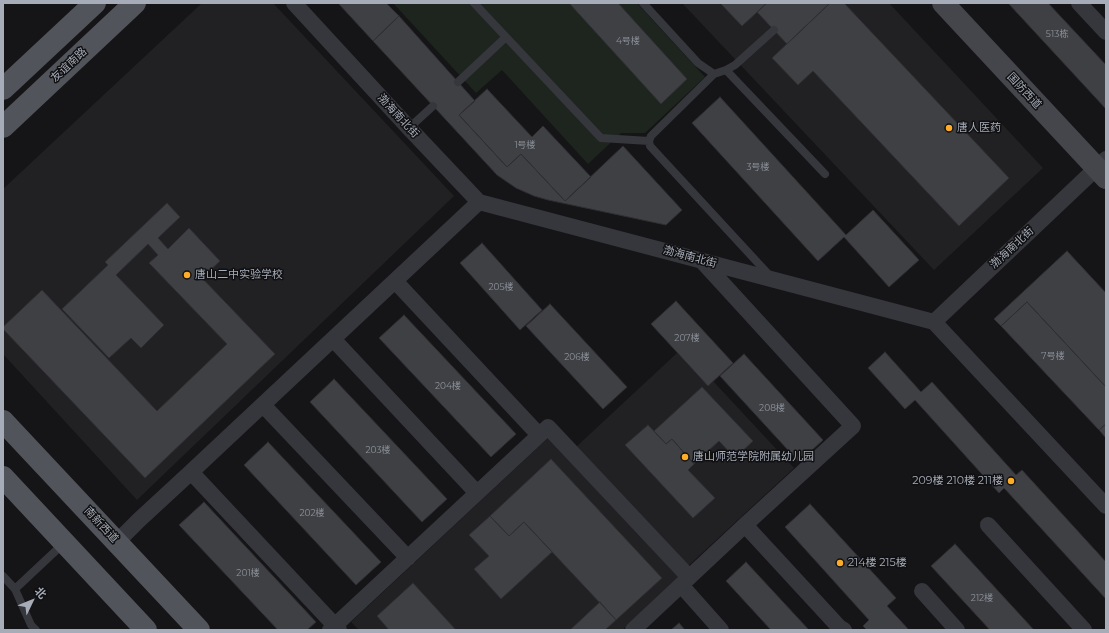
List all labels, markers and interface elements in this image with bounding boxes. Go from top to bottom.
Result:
house number: 513栋 [1046,29,1068,39]
house number: 4号楼 [616,36,640,46]
street label: 友谊南路 [48,45,90,85]
street label: 国防西道 [1004,70,1044,112]
street label: 渤海南北街 [374,91,422,141]
place label: 唐人医药 [957,121,1001,135]
marker: 唐人医药 [944,123,954,133]
house number: 1号楼 [514,140,536,150]
house number: 3号楼 [746,162,770,172]
street label: 渤海南北街 [987,224,1037,272]
street label: 渤海南北街 [662,244,718,270]
place label: 唐山二中实验学校 [195,268,283,282]
marker: 唐山二中实验学校 [182,270,192,280]
house number: 205楼 [488,282,514,292]
house number: 207楼 [674,333,700,343]
house number: 7号楼 [1041,351,1065,361]
house number: 206楼 [564,352,590,362]
house number: 204楼 [435,381,461,391]
house number: 208楼 [759,403,785,413]
house number: 203楼 [365,445,391,455]
place label: 唐山师范学院附属幼儿园 [693,450,814,464]
marker: 唐山师范学院附属幼儿园 [680,452,690,462]
place label: 209楼 210楼 211楼 [912,474,1003,488]
marker: 209楼 210楼 211楼 [1006,476,1016,486]
street label: 南新西道 [81,504,121,546]
house number: 202楼 [299,508,325,518]
place label: 214楼 215楼 [848,556,907,570]
marker: 214楼 215楼 [835,558,845,568]
house number: 201楼 [236,568,260,578]
north arrow [12,581,52,621]
text: 北 [32,584,50,602]
house number: 212楼 [971,593,993,603]

